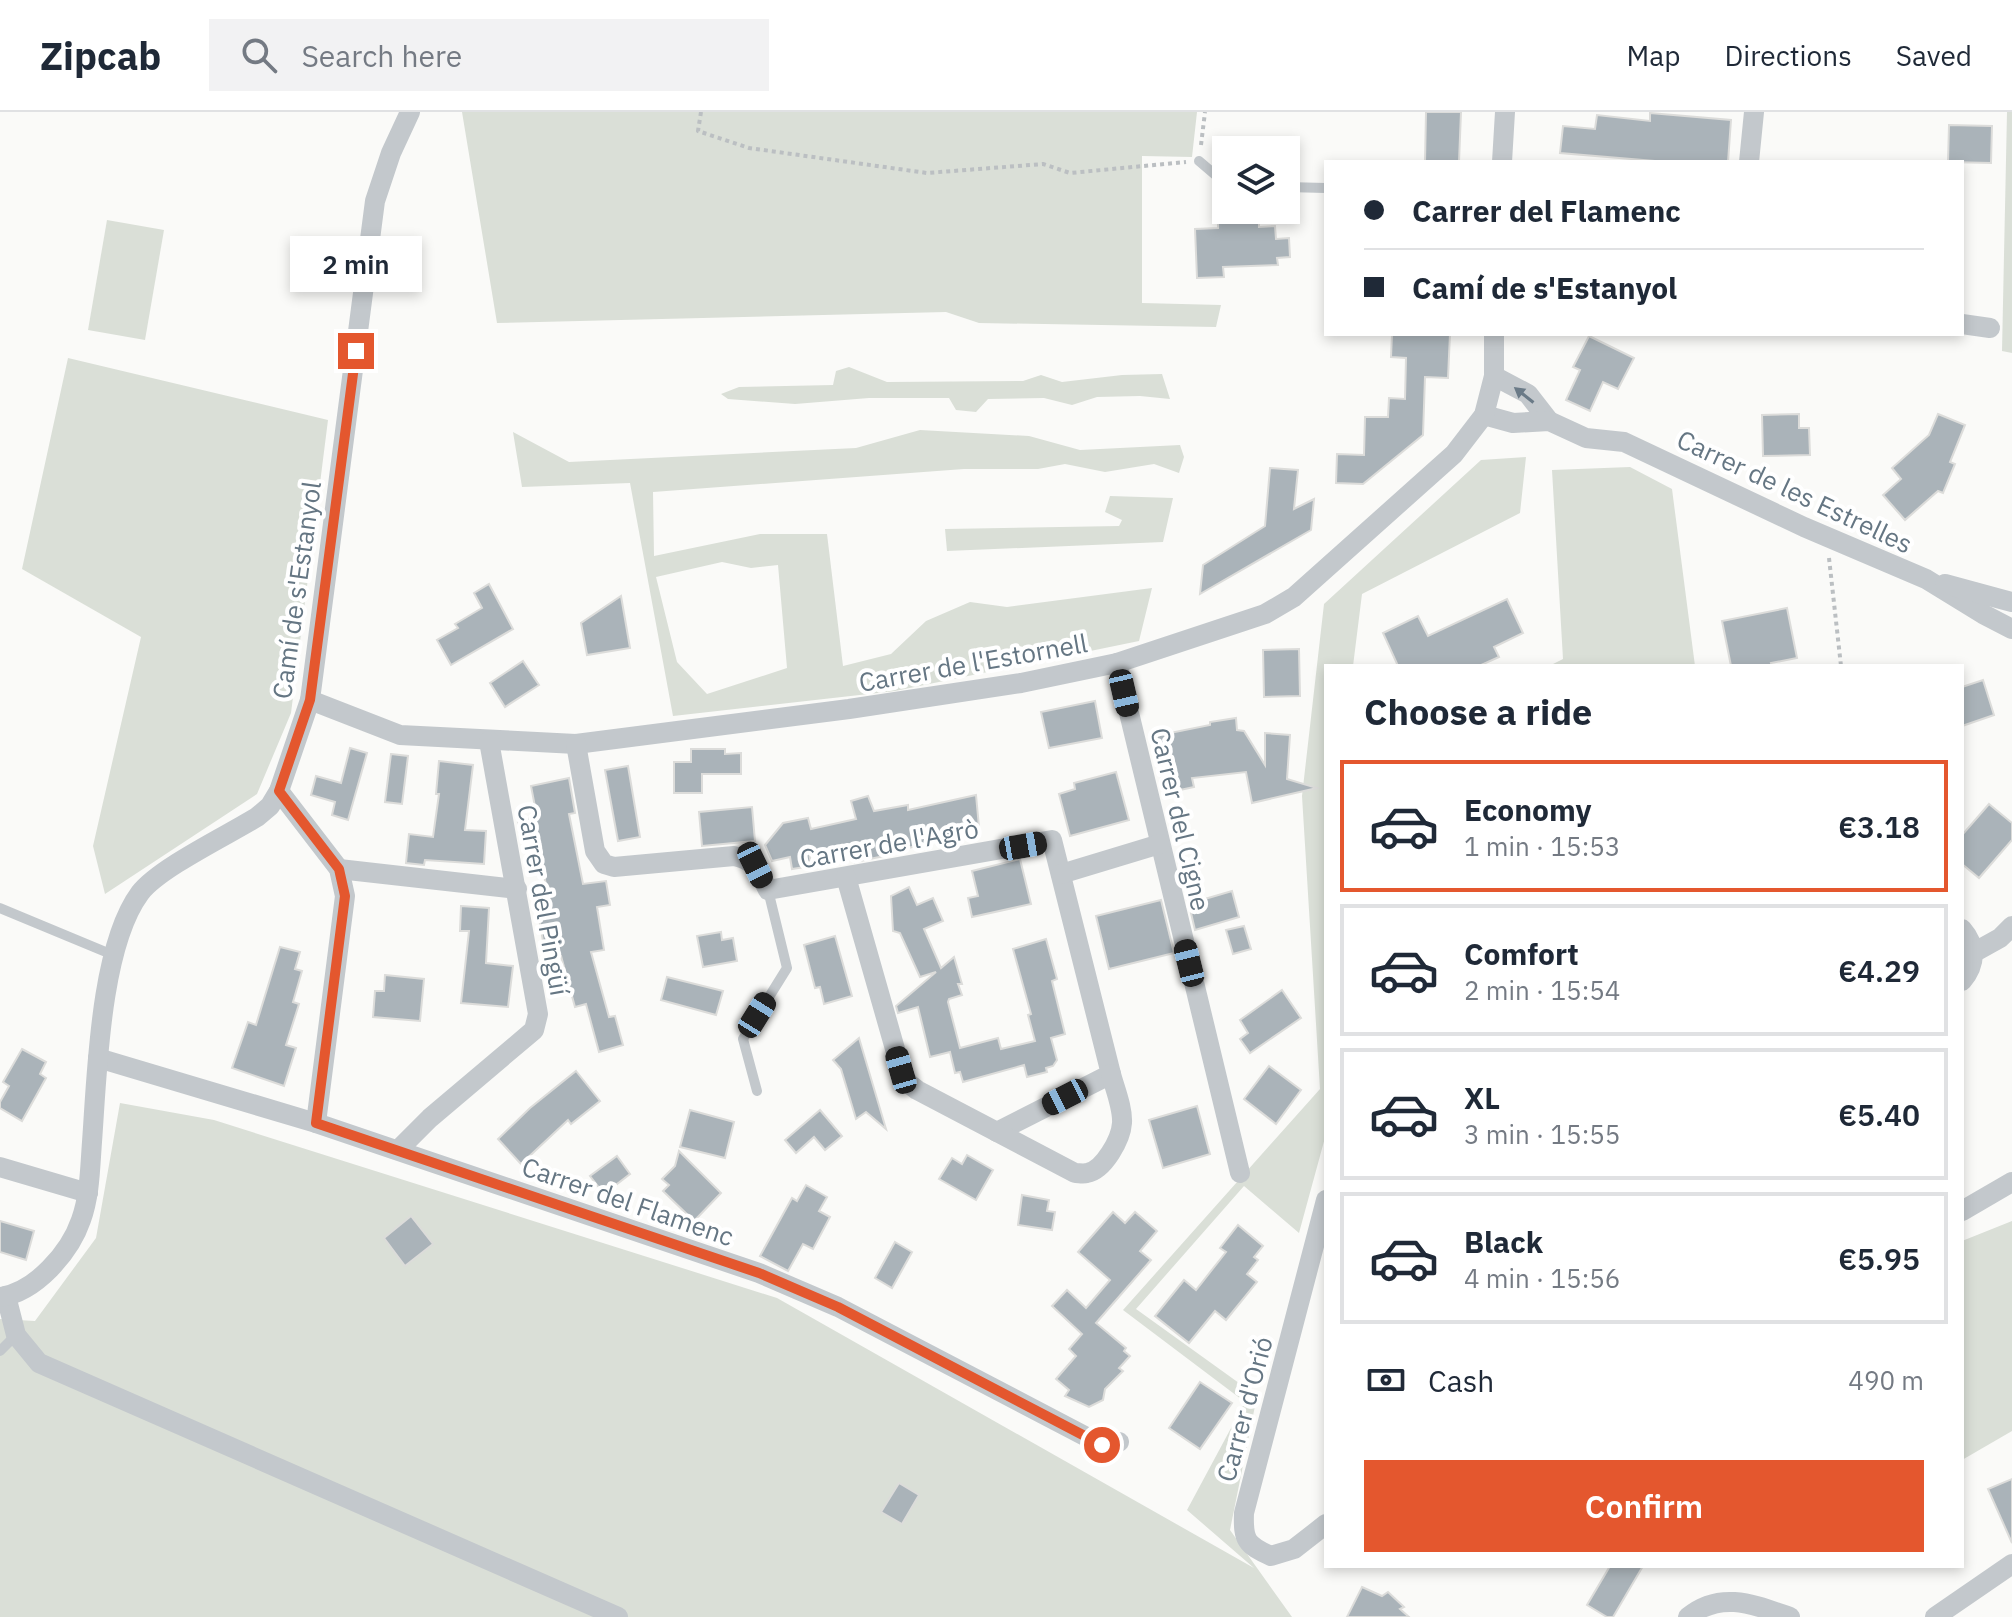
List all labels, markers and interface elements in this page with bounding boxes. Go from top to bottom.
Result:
search box [209,19,769,91]
text: Zipcab [40,31,161,80]
icon: search [237,33,281,77]
text: Search here [301,36,462,75]
text: Map [1626,37,1680,74]
text: Directions [1724,37,1852,74]
text: Saved [1896,37,1972,74]
map controls [1212,136,1300,224]
button: layers [1212,136,1300,224]
text: Carrer del Flamenc [1412,191,1681,230]
callout: 2 min [290,235,422,291]
text: 2 min [322,247,390,281]
text: Camí de s'Estanyol [1412,268,1677,307]
route end [338,333,374,369]
one-way arrow [1514,387,1535,404]
street label: Carrer de les Estrelles [1672,422,1918,560]
street label: Camí de s'Estanyol [264,479,328,701]
street label: Carrer de l'Estornell [856,625,1090,699]
car [1107,667,1141,719]
text: Choose a ride [1364,688,1592,735]
street label: Carrer del Cigne [1143,724,1219,914]
icon: car [1368,790,1440,862]
text: Economy [1464,790,1592,829]
street label: Carrer del Pingüí [510,802,578,999]
text: €3.18 [1838,807,1920,846]
street label: Carrer de l'Agrò [797,811,981,875]
text: 1 min · 15:53 [1464,829,1620,863]
car [997,830,1049,862]
car [734,838,776,892]
icon: car [1368,934,1440,1006]
text: Comfort [1464,934,1579,973]
car [1172,937,1206,989]
text: €4.29 [1838,951,1920,990]
text: 2 min · 15:54 [1464,973,1620,1007]
car [734,988,780,1042]
car [883,1044,919,1096]
car [1038,1075,1092,1119]
icon: car [1368,1078,1440,1150]
text: XL [1464,1078,1500,1117]
text: €5.40 [1838,1095,1920,1134]
text: 3 min · 15:55 [1464,1117,1620,1151]
street label: Carrer del Flamenc [518,1149,738,1253]
icon: car [1368,1222,1440,1294]
text: Black [1464,1222,1543,1261]
text: €5.95 [1838,1239,1920,1278]
text: 4 min · 15:56 [1464,1261,1620,1295]
street label: Carrer d'Orió [1208,1333,1280,1485]
icon: cash [1364,1358,1408,1402]
text: Cash [1428,1361,1494,1400]
text: 490 m [1848,1363,1924,1397]
route start [1084,1427,1120,1463]
button: Confirm [1364,1460,1924,1552]

